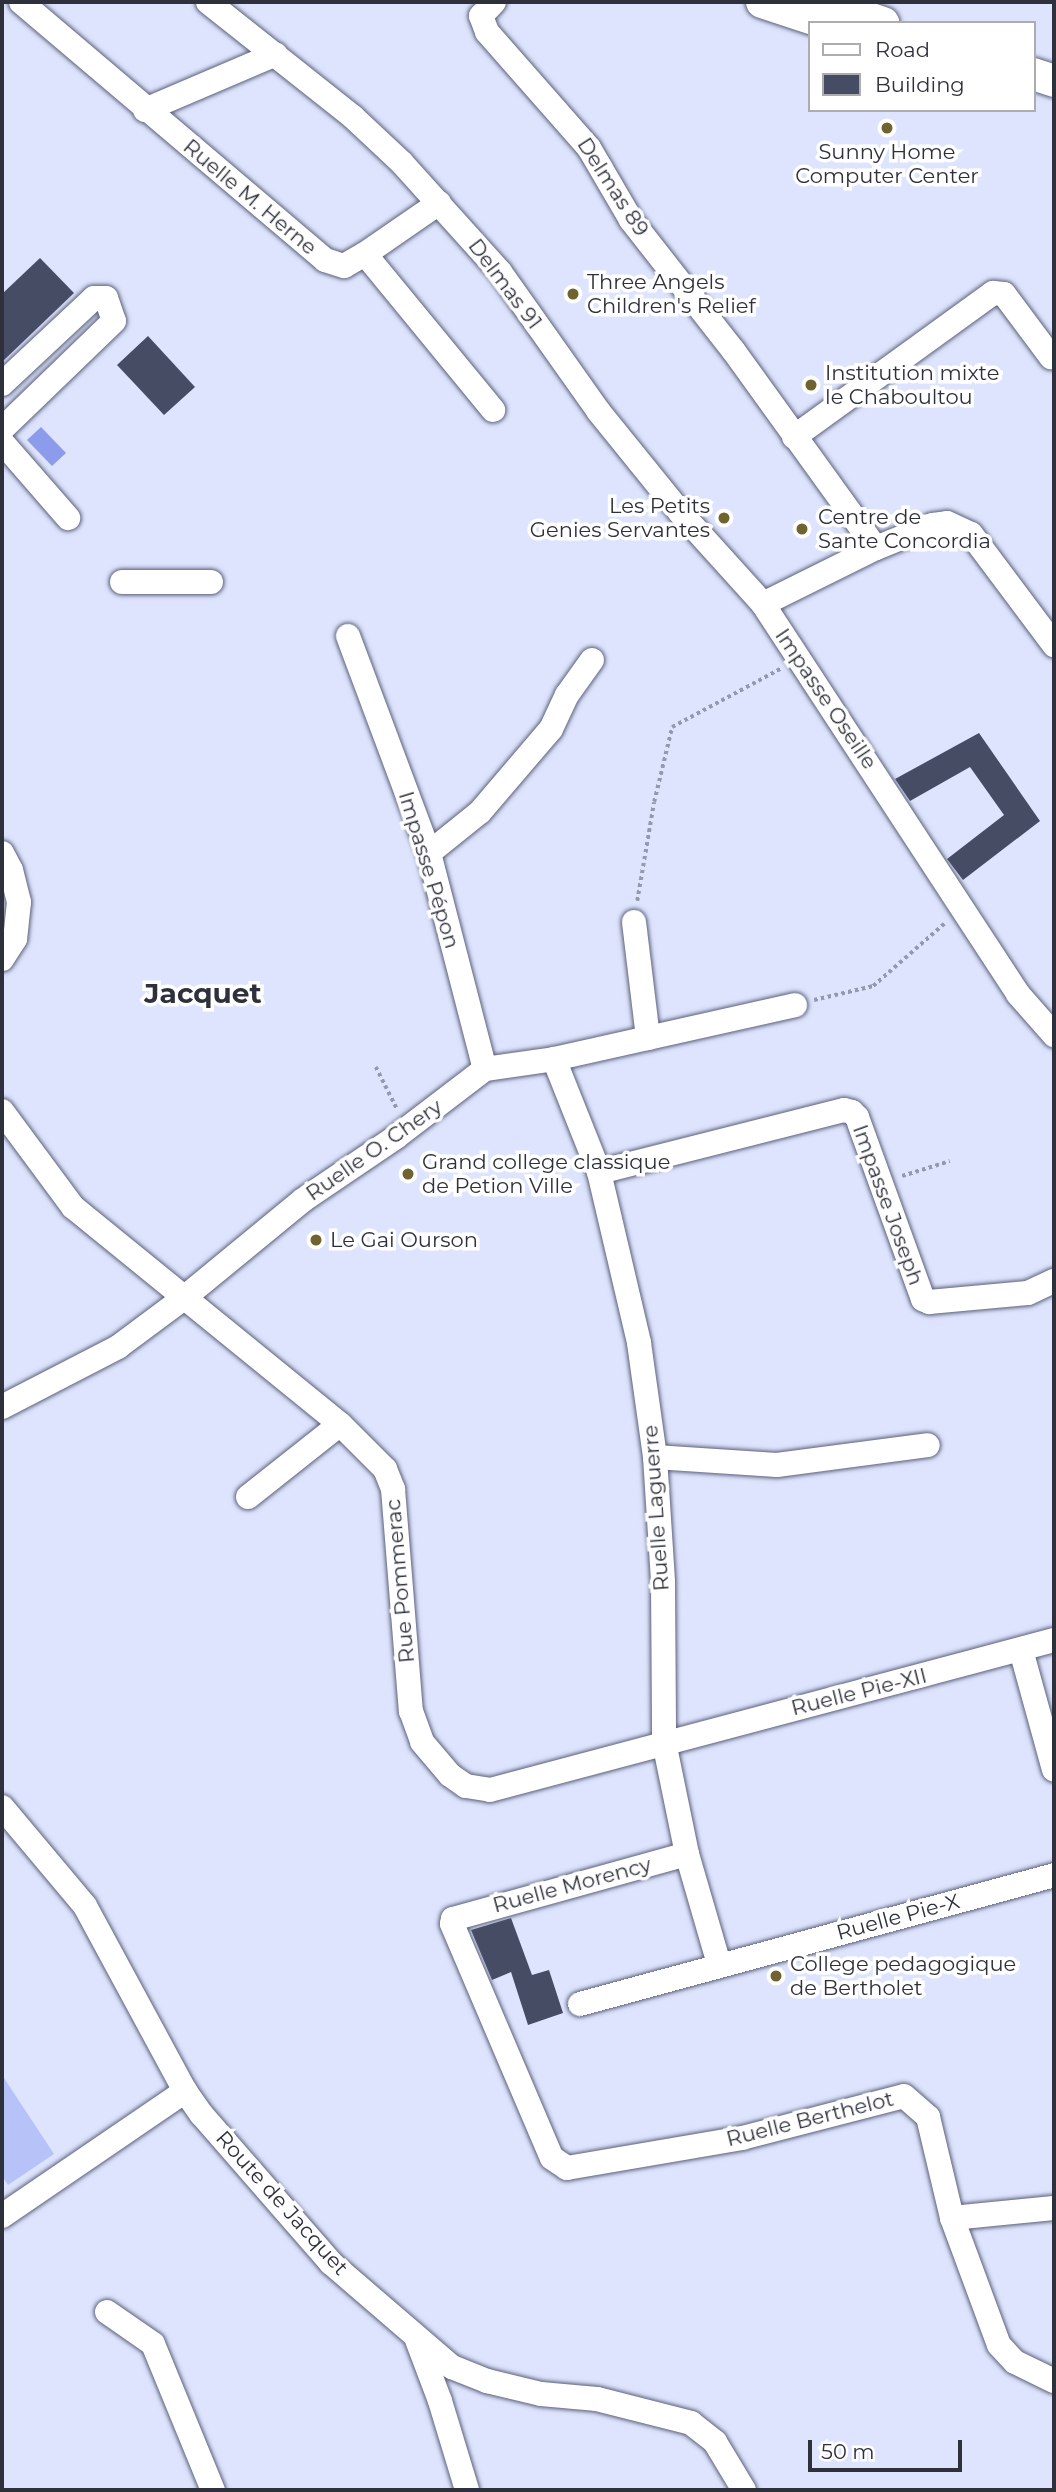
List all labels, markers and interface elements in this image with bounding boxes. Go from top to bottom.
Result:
legend [808,21,1035,112]
text: Road [875,37,930,62]
text: Building [875,72,965,97]
marker: Sunny Home Computer Center [879,120,895,136]
street label: Delmas 89 [572,133,654,241]
street label: Ruelle M. Herne [178,134,322,260]
place label: Sunny Home Computer Center [795,139,979,189]
street label: Delmas 91 [463,234,547,334]
place label: Three Angels Children's Relief [587,269,756,319]
marker: Three Angels Children's Relief [565,286,581,302]
place label: Institution mixte le Chaboultou [825,360,999,410]
marker: Institution mixte le Chaboultou [803,377,819,393]
place label: Les Petits Genies Servantes [530,493,710,543]
place label: Centre de Sante Concordia [818,504,991,554]
marker: Les Petits Genies Servantes [716,510,732,526]
marker: Centre de Sante Concordia [792,519,812,539]
street label: Impasse Oseille [770,624,882,774]
street label: Impasse Pépon [393,788,465,952]
district label: Jacquet [144,976,262,1010]
street label: Ruelle O. Chery [301,1094,447,1206]
street label: Impasse Joseph [847,1121,929,1289]
place label: Grand college classique de Petion Ville [422,1149,670,1199]
marker: Grand college classique de Petion Ville [400,1166,416,1182]
place label: Le Gai Ourson [330,1227,478,1253]
marker: Le Gai Ourson [308,1232,324,1248]
street label: Ruelle Laguerre [638,1424,674,1592]
street label: Rue Pommerac [380,1498,420,1664]
street label: Ruelle Pie-XII [789,1663,929,1721]
street label: Ruelle Morency [490,1852,654,1918]
street label: Ruelle Pie-X [834,1888,962,1946]
place label: College pedagogique de Bertholet [790,1951,1016,2001]
marker: College pedagogique de Bertholet [768,1968,784,1984]
street label: Ruelle Berthelot [724,2086,896,2152]
street label: Route de Jacquet [211,2126,353,2280]
scale bar [811,2426,965,2470]
text: 50 m [821,2439,875,2464]

